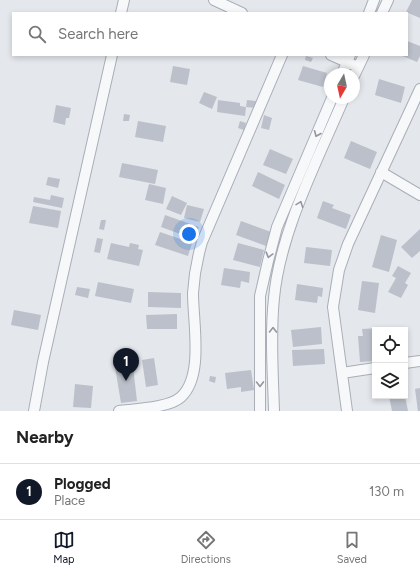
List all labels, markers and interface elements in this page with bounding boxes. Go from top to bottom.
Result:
search box [12,12,408,56]
icon: search [26,23,48,45]
text: Search here [58,25,138,43]
north arrow [324,68,360,104]
one-way arrow [313,130,321,137]
one-way arrow [295,200,303,207]
your location [179,224,199,244]
one-way arrow [266,252,274,258]
one-way arrow [269,327,277,333]
map controls [372,327,408,399]
button: locate [372,327,408,363]
pin: 1 [113,348,139,381]
button: layers [372,363,408,399]
one-way arrow [256,381,264,387]
text: Nearby [16,427,74,447]
text: Plogged [54,475,111,493]
text: 1 [26,484,32,499]
text: 130 m [369,484,404,499]
text: Place [54,493,85,508]
tab: Map [53,529,75,566]
tab: Directions [181,529,231,566]
tab: Saved [337,529,367,566]

